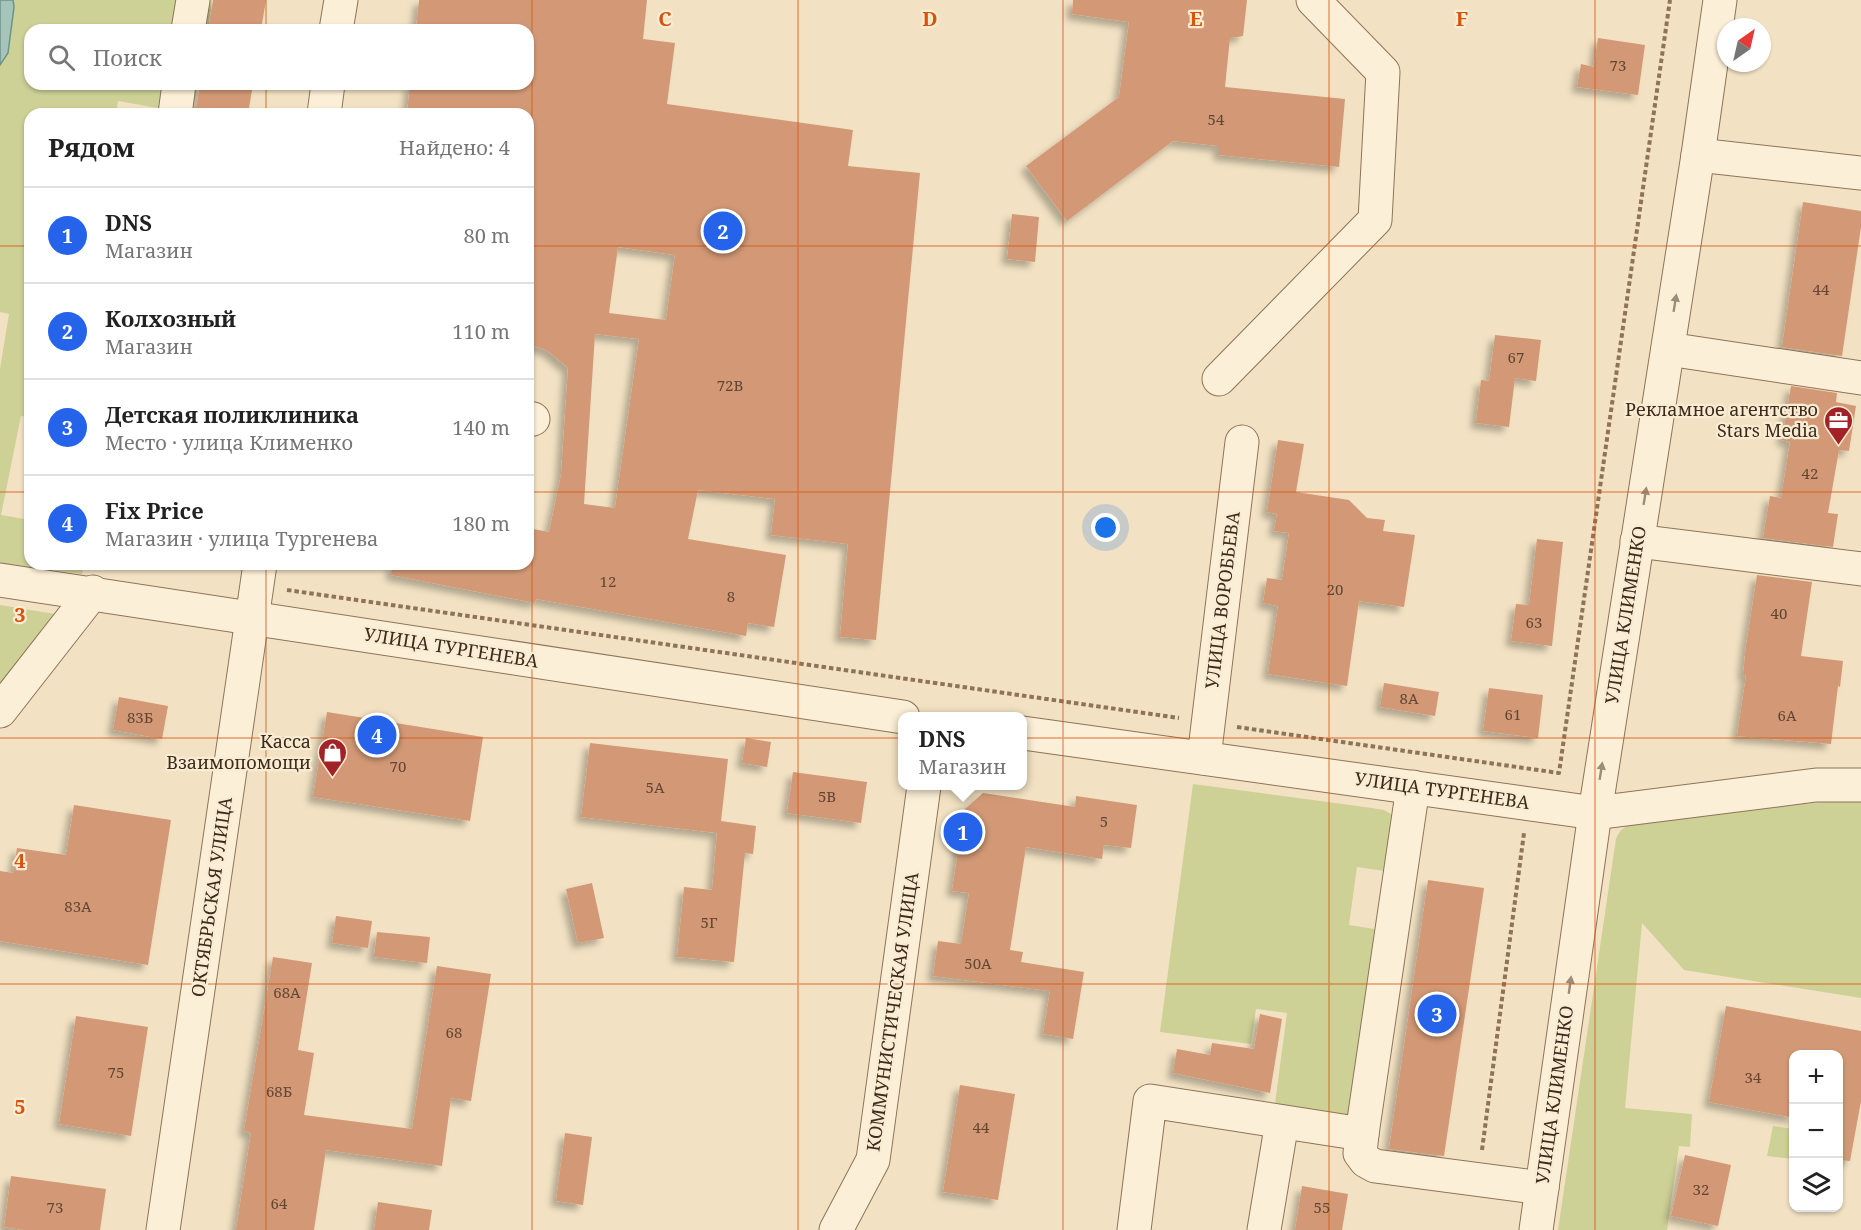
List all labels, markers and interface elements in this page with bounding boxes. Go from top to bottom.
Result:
text: C [658,5,672,32]
text: D [922,5,938,32]
text: E [1189,5,1203,32]
text: F [1456,5,1468,32]
north arrow [1717,18,1771,72]
search box [24,24,534,90]
icon: search [45,41,78,74]
text: Поиск [93,42,162,72]
house number: 73 [1610,55,1626,75]
house number: 54 [1208,109,1225,129]
text: Рядом [48,129,135,165]
text: Найдено: 4 [399,134,510,161]
text: DNS [105,207,152,237]
pin: 2 [704,208,742,254]
text: 1 [62,222,73,249]
text: 80 m [464,222,510,249]
text: Магазин [105,237,193,264]
house number: 44 [1813,279,1830,299]
one-way arrow [1671,293,1680,312]
text: Колхозный [105,303,236,333]
text: 2 [62,318,73,345]
text: 110 m [452,318,510,345]
text: Магазин [105,333,193,360]
house number: 67 [1508,347,1524,367]
house number: 72В [717,375,743,395]
place label: Рекламное агентство Stars Media [1625,397,1818,442]
text: Детская поликлиника [105,399,359,429]
office icon: Рекламное агентство Stars Media [1823,404,1855,446]
text: 3 [62,414,73,441]
text: 140 m [452,414,510,441]
text: Место · улица Клименко [105,429,353,456]
house number: 42 [1802,463,1818,483]
one-way arrow [1640,486,1649,505]
text: Fix Price [105,495,204,525]
street label: УЛИЦА ВОРОБЬЕВА [1199,509,1245,690]
text: 4 [62,510,73,537]
text: 180 m [452,510,510,537]
your location [1091,513,1120,542]
street label: УЛИЦА КЛИМЕНКО [1599,524,1651,706]
text: Магазин · улица Тургенева [105,525,379,552]
house number: 12 [600,571,616,591]
house number: 20 [1327,579,1343,599]
house number: 8 [727,586,735,606]
text: 3 [14,601,26,628]
house number: 40 [1771,603,1787,623]
house number: 63 [1526,612,1542,632]
street label: УЛИЦА ТУРГЕНЕВА [362,621,540,673]
house number: 8А [1400,688,1419,708]
house number: 61 [1505,704,1521,724]
house number: 6А [1778,705,1797,725]
house number: 83Б [127,707,153,727]
pin: 4 [358,712,397,758]
popup [898,712,1027,790]
text: DNS [919,723,966,753]
place label: Касса Взаимопомощи [166,729,311,774]
shop icon: Касса Взаимопомощи [316,736,348,778]
text: Магазин [919,753,1006,780]
house number: 70 [390,756,406,776]
one-way arrow [1597,762,1606,781]
street label: УЛИЦА ТУРГЕНЕВА [1353,766,1531,814]
house number: 5А [646,777,665,797]
house number: 5В [818,786,836,806]
street label: ОКТЯБРЬСКАЯ УЛИЦА [185,795,237,998]
pin: 1 [944,810,982,854]
house number: 5 [1100,811,1108,831]
text: 4 [14,847,26,874]
street label: КОММУНИСТИЧЕСКАЯ УЛИЦА [861,870,924,1153]
house number: 83А [64,896,92,916]
house number: 5Г [701,912,718,932]
house number: 50А [964,953,992,973]
one-way arrow [1566,975,1575,994]
house number: 68А [273,982,301,1002]
pin: 3 [1418,992,1456,1036]
street label: УЛИЦА КЛИМЕНКО [1530,1004,1578,1186]
house number: 68 [446,1022,462,1042]
map controls [1789,1050,1843,1212]
button: + [1789,1050,1843,1104]
house number: 75 [108,1062,124,1082]
house number: 34 [1745,1067,1762,1087]
house number: 68Б [266,1081,292,1101]
text: 5 [14,1093,26,1120]
button: − [1789,1104,1843,1158]
house number: 44 [973,1117,990,1137]
button: layers [1789,1158,1843,1212]
house number: 32 [1693,1179,1709,1199]
house number: 64 [271,1193,288,1213]
house number: 73 [47,1197,63,1217]
house number: 55 [1314,1197,1330,1217]

